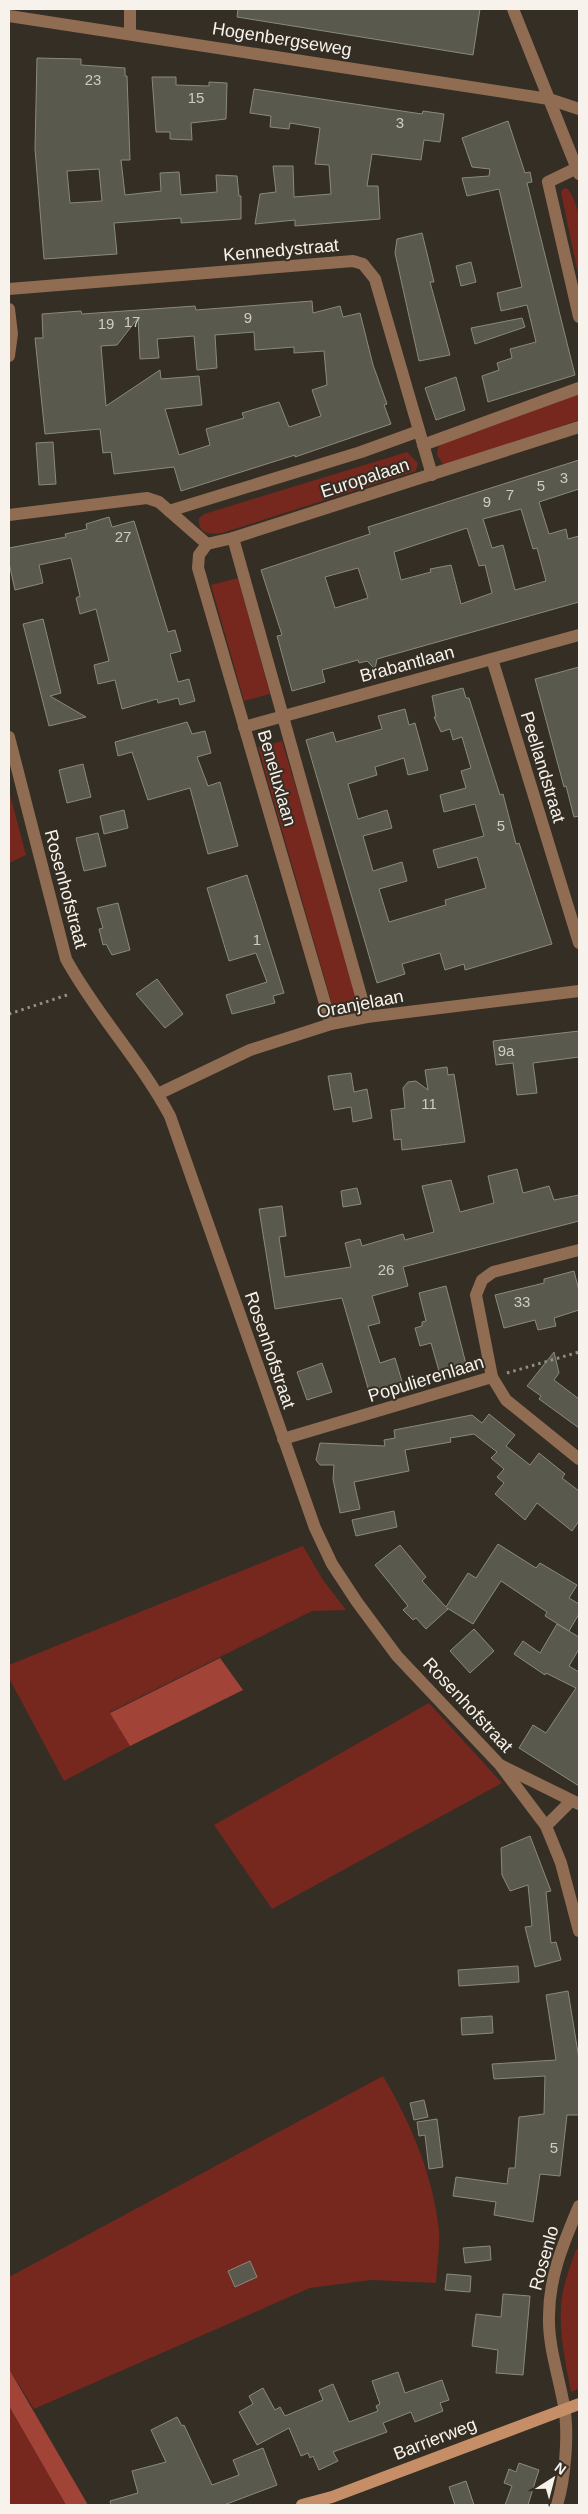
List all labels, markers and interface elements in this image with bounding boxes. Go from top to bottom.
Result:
street label: Hogenbergseweg [211,18,353,60]
house number: 23 [85,71,101,88]
house number: 15 [188,89,204,106]
house number: 3 [396,114,404,131]
street label: Kennedystraat [222,235,340,265]
house number: 9 [244,309,252,326]
house number: 17 [124,313,140,330]
house number: 19 [98,315,114,332]
street label: Europalaan [318,454,412,502]
house number: 3 [560,469,568,486]
house number: 5 [537,477,545,494]
house number: 7 [506,486,514,503]
house number: 9 [483,493,491,510]
house number: 27 [115,528,131,545]
street label: Brabantlaan [358,642,456,686]
street label: Peellandstraat [517,709,569,825]
street label: Beneluxlaan [254,728,300,828]
house number: 5 [497,817,505,834]
street label: Rosenhofstraat [41,827,91,951]
house number: 1 [253,931,261,948]
street label: Oranjelaan [315,986,405,1022]
house number: 9a [498,1042,515,1059]
house number: 11 [421,1095,437,1112]
house number: 26 [378,1261,394,1278]
street label: Rosenhofstraat [241,1289,299,1411]
house number: 33 [514,1293,530,1310]
street label: Populierenlaan [366,1352,486,1406]
street label: Rosenhofstraat [419,1654,517,1756]
house number: 5 [550,2139,558,2156]
street label: Rosenlo [525,2223,563,2293]
street label: Barrierweg [391,2414,479,2464]
north arrow [528,2454,578,2504]
text: N [552,2459,569,2478]

